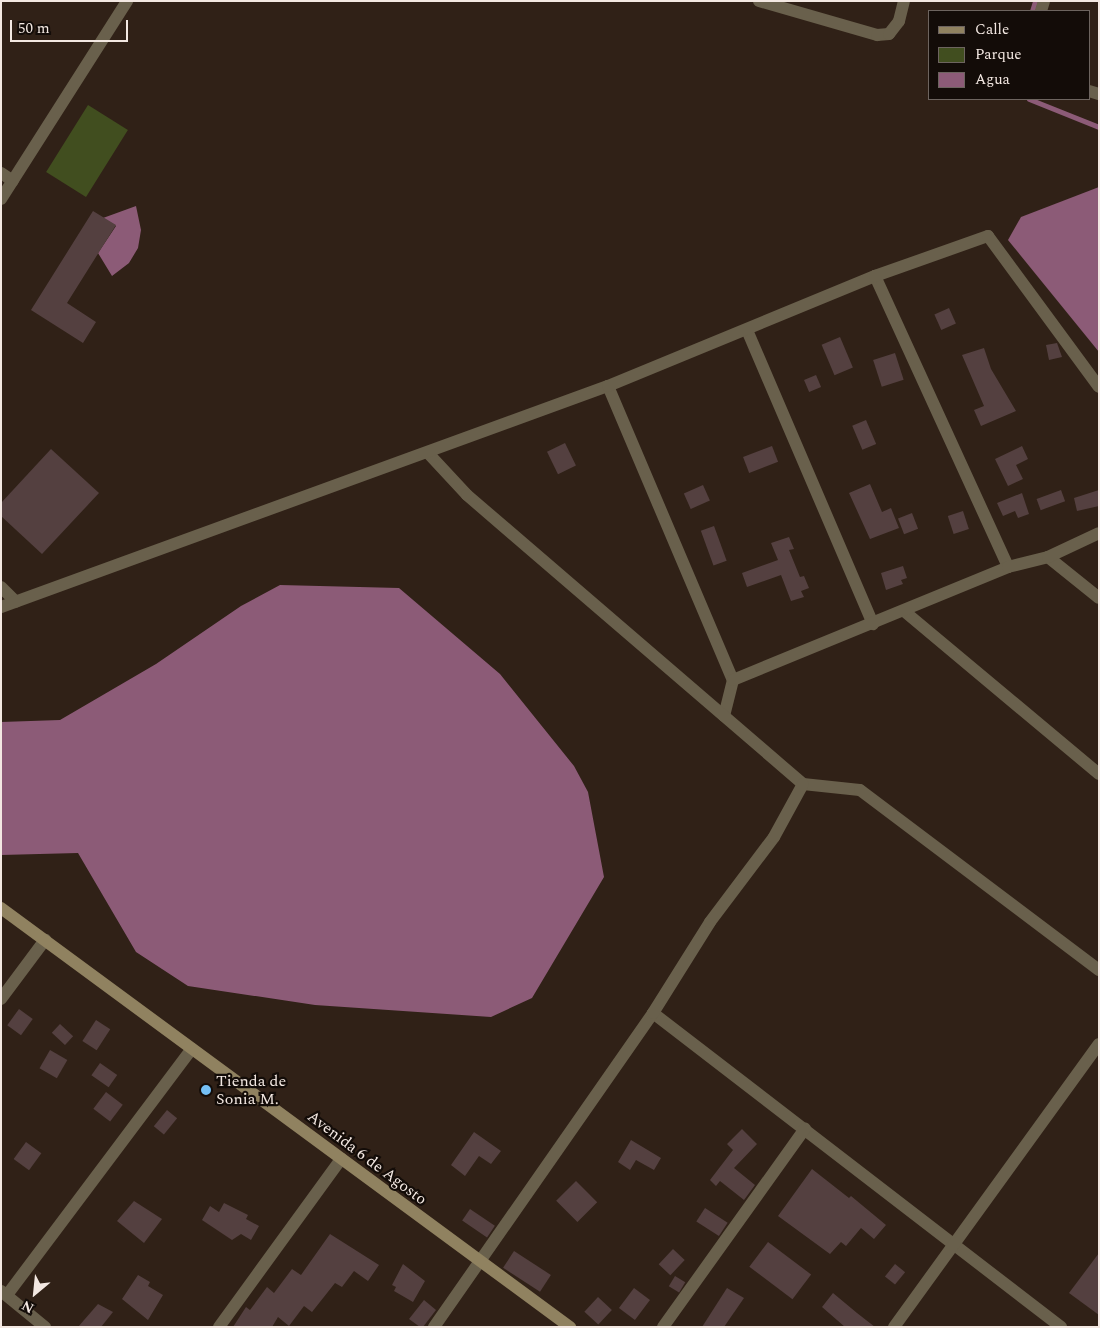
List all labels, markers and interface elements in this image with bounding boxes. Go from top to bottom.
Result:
scale bar [12,10,130,42]
legend [928,10,1090,100]
text: 50 m [18,17,50,40]
text: Calle [975,18,1009,41]
text: Parque [975,43,1022,66]
text: Agua [975,68,1010,91]
place label: Tienda de Sonia M. [216,1071,286,1109]
marker: Tienda de Sonia M. [200,1084,212,1096]
street label: Avenida 6 de Agosto [304,1107,430,1209]
north arrow [10,1268,60,1318]
text: N [18,1295,38,1319]

